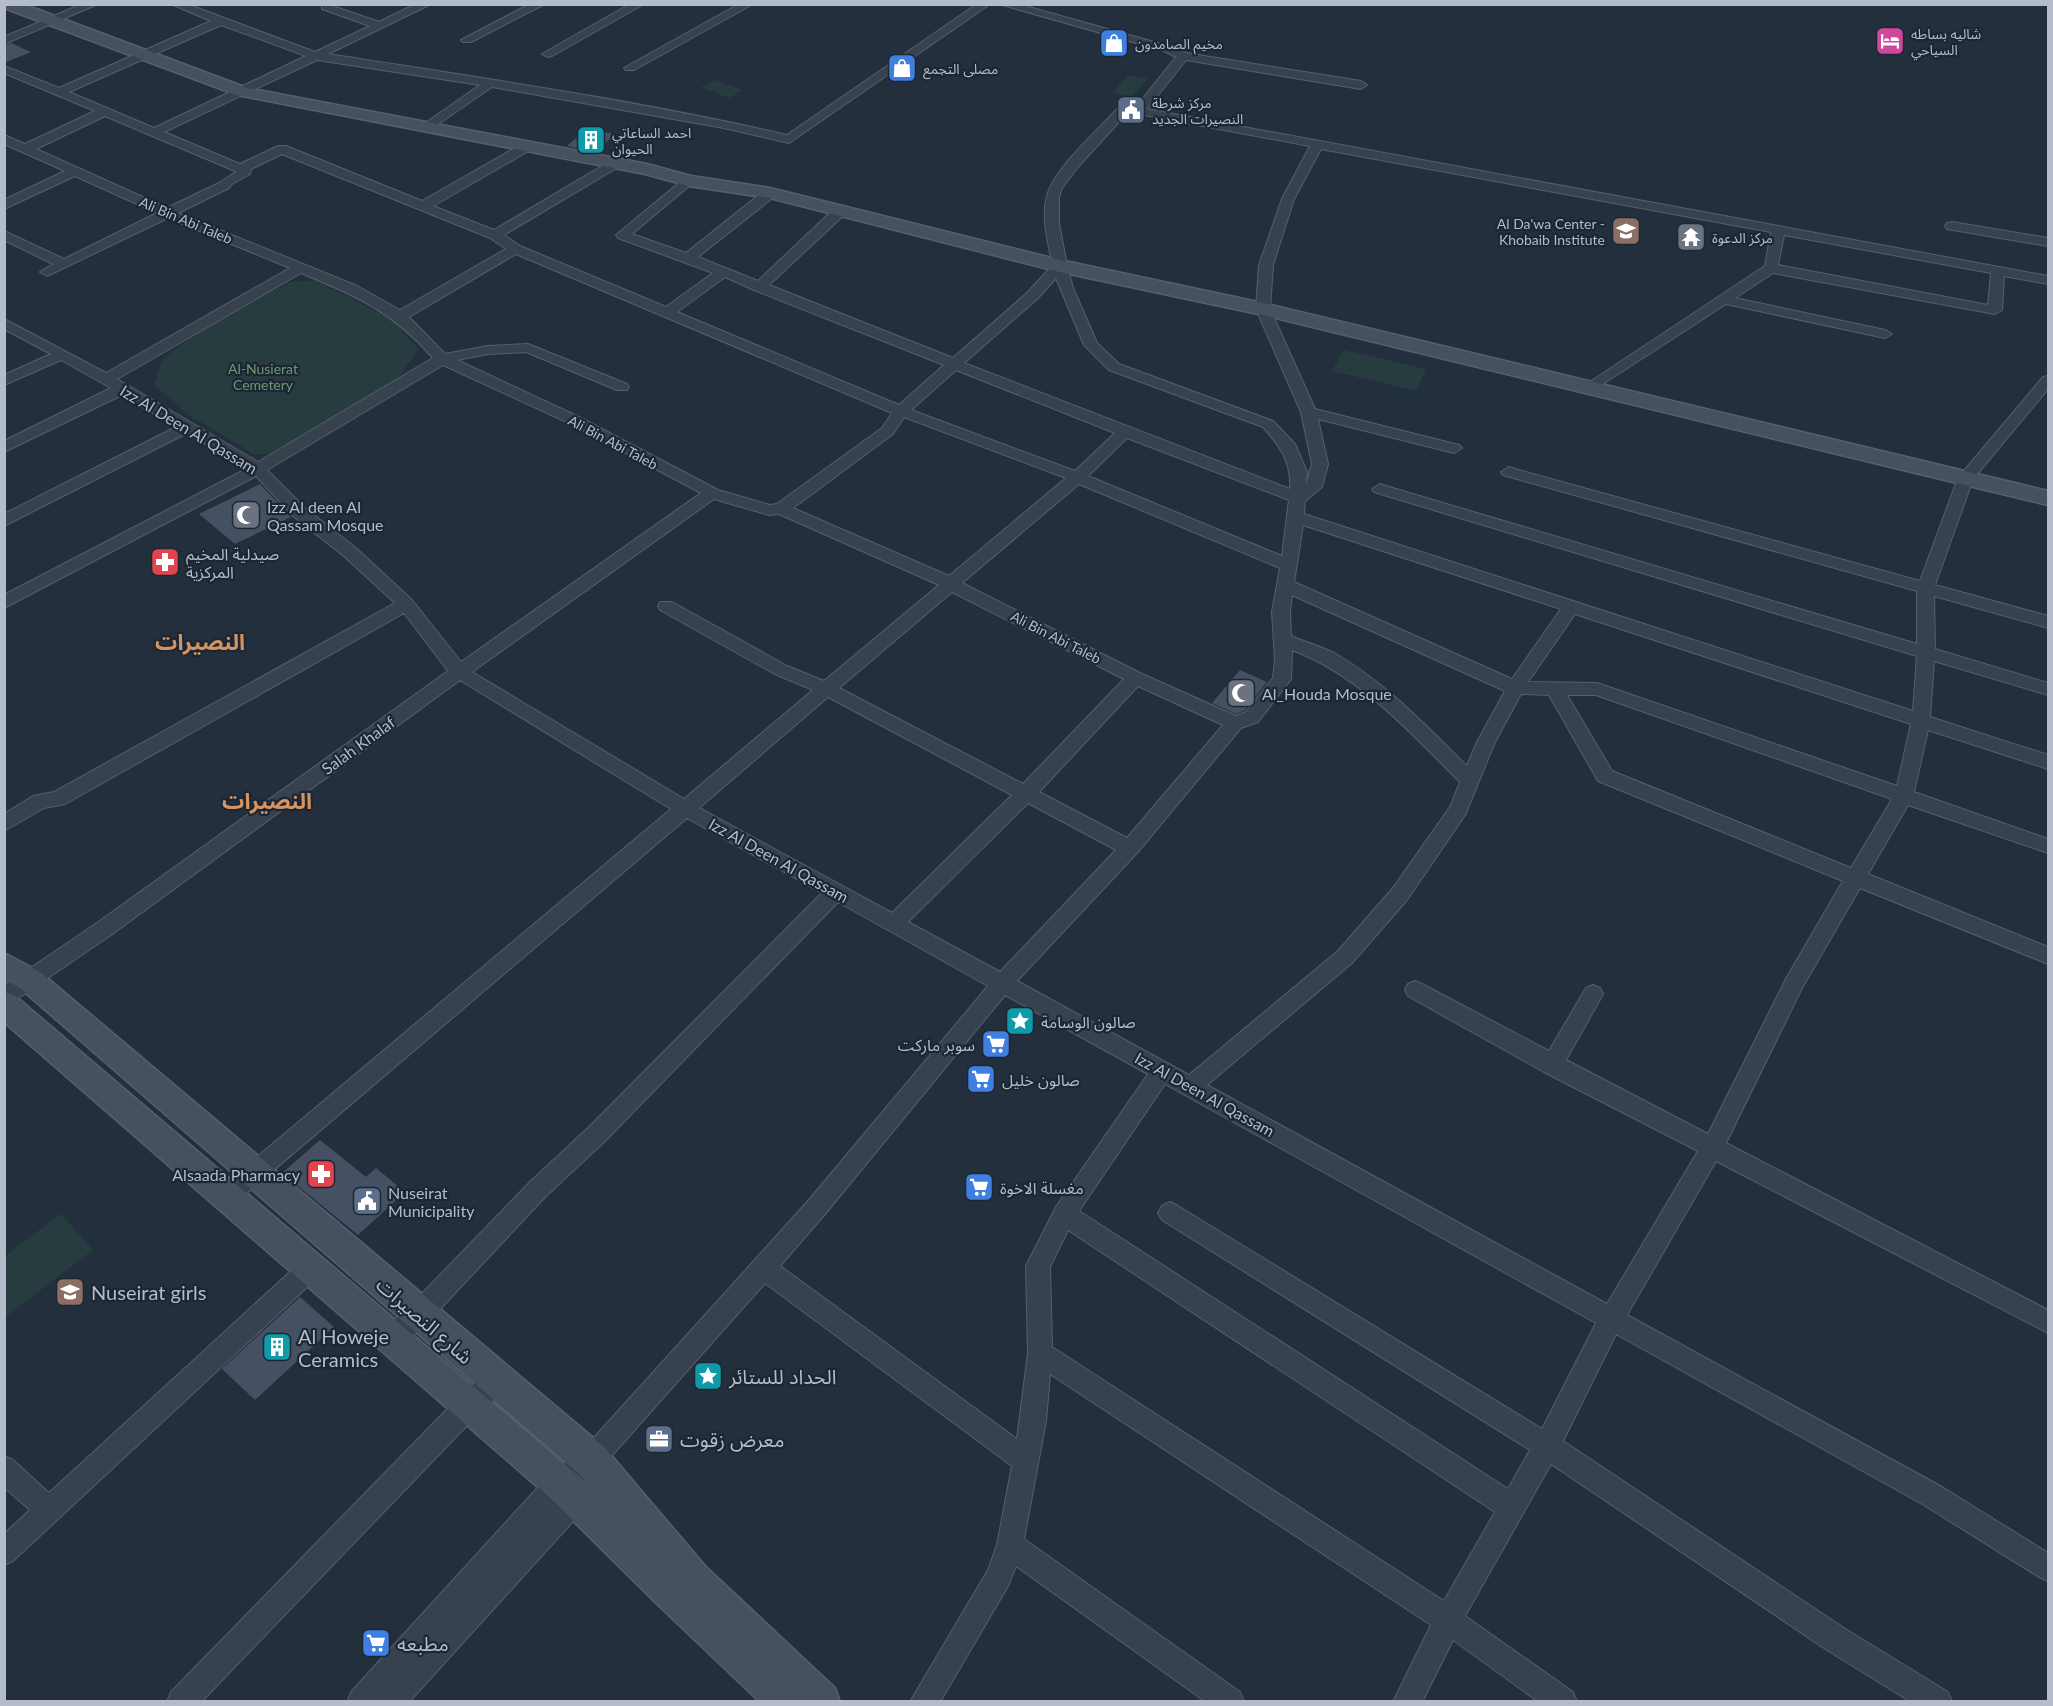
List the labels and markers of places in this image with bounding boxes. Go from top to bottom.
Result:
hotel icon: شاليه بساطه السياحي [1874,25,1906,57]
place label: شاليه بساطه السياحي [1911,25,1981,61]
shop icon: مخيم الصامدون [1098,27,1130,59]
place label: مخيم الصامدون [1135,35,1223,55]
shop icon: مصلى التجمع [886,52,918,84]
place label: مصلى التجمع [923,60,998,80]
public building icon: مركز شرطة النصيرات الجديد [1115,94,1147,126]
place label: مركز شرطة النصيرات الجديد [1152,94,1243,128]
building icon: احمد الساعاتي الحيوان [575,124,607,156]
place label: احمد الساعاتي الحيوان [612,124,691,158]
place label: Al Da'wa Center - Khobaib Institute [1497,215,1605,248]
school or university icon: Al Da'wa Center - Khobaib Institute [1610,215,1642,247]
temple icon: مركز الدعوة [1675,221,1707,253]
place label: مركز الدعوة [1712,229,1773,247]
place label: Izz Al deen Al Qassam Mosque [267,497,384,534]
mosque icon: Izz Al deen Al Qassam Mosque [230,499,262,531]
place label: صيدلية المخيم المركزية [186,544,279,582]
pharmacy icon: صيدلية المخيم المركزية [149,546,181,578]
mosque icon: Al_Houda Mosque [1225,677,1257,709]
place label: Al_Houda Mosque [1262,684,1392,703]
place icon: صالون الوسامة [1004,1005,1036,1037]
place label: صالون الوسامة [1041,1012,1136,1032]
supermarket icon: سوبر ماركت [980,1028,1012,1060]
place label: سوبر ماركت [898,1035,975,1055]
supermarket icon: صالون خليل [965,1063,997,1095]
place label: صالون خليل [1002,1070,1080,1090]
pharmacy icon: Alsaada Pharmacy [305,1158,337,1190]
place label: Alsaada Pharmacy [172,1165,301,1184]
supermarket icon: مغسلة الاخوة [963,1171,995,1203]
place label: مغسلة الاخوة [1000,1178,1084,1198]
place label: Nuseirat Municipality [388,1183,475,1220]
public building icon: Nuseirat Municipality [351,1185,383,1217]
school or university icon: Nuseirat girls [54,1276,86,1308]
place label: Nuseirat girls [91,1280,206,1304]
place label: Al Howeje Ceramics [298,1324,389,1371]
building icon: Al Howeje Ceramics [261,1331,293,1363]
place icon: الحداد للستائر [692,1360,724,1392]
place label: الحداد للستائر [728,1364,837,1389]
office icon: معرض زقوت [643,1423,675,1455]
place label: معرض زقوت [680,1427,784,1452]
supermarket icon: مطبعه [360,1627,392,1659]
place label: مطبعه [397,1631,449,1655]

